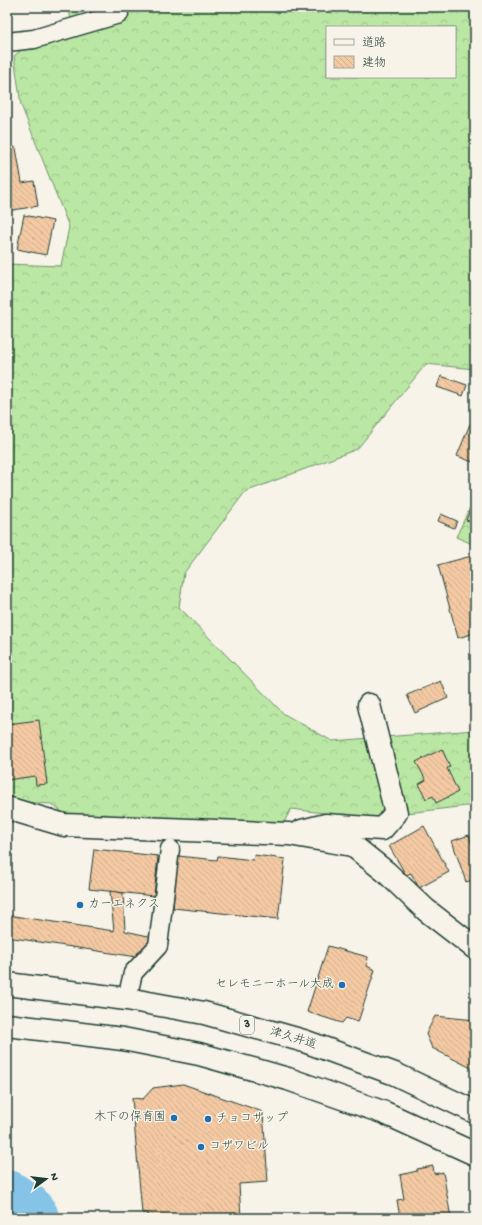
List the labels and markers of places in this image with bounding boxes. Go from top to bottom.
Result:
place label: カーエネクス [88,898,160,912]
marker: カーエネクス [75,900,85,910]
place label: セレモニーホール大成 [215,977,334,992]
marker: セレモニーホール大成 [337,980,347,990]
place label: 木下の保育園 [94,1110,166,1125]
place label: チョコザップ [216,1111,288,1126]
marker: 木下の保育園 [169,1113,179,1123]
marker: チョコザップ [203,1114,213,1124]
place label: コザワビル [209,1140,269,1154]
marker: コザワビル [196,1142,206,1152]

